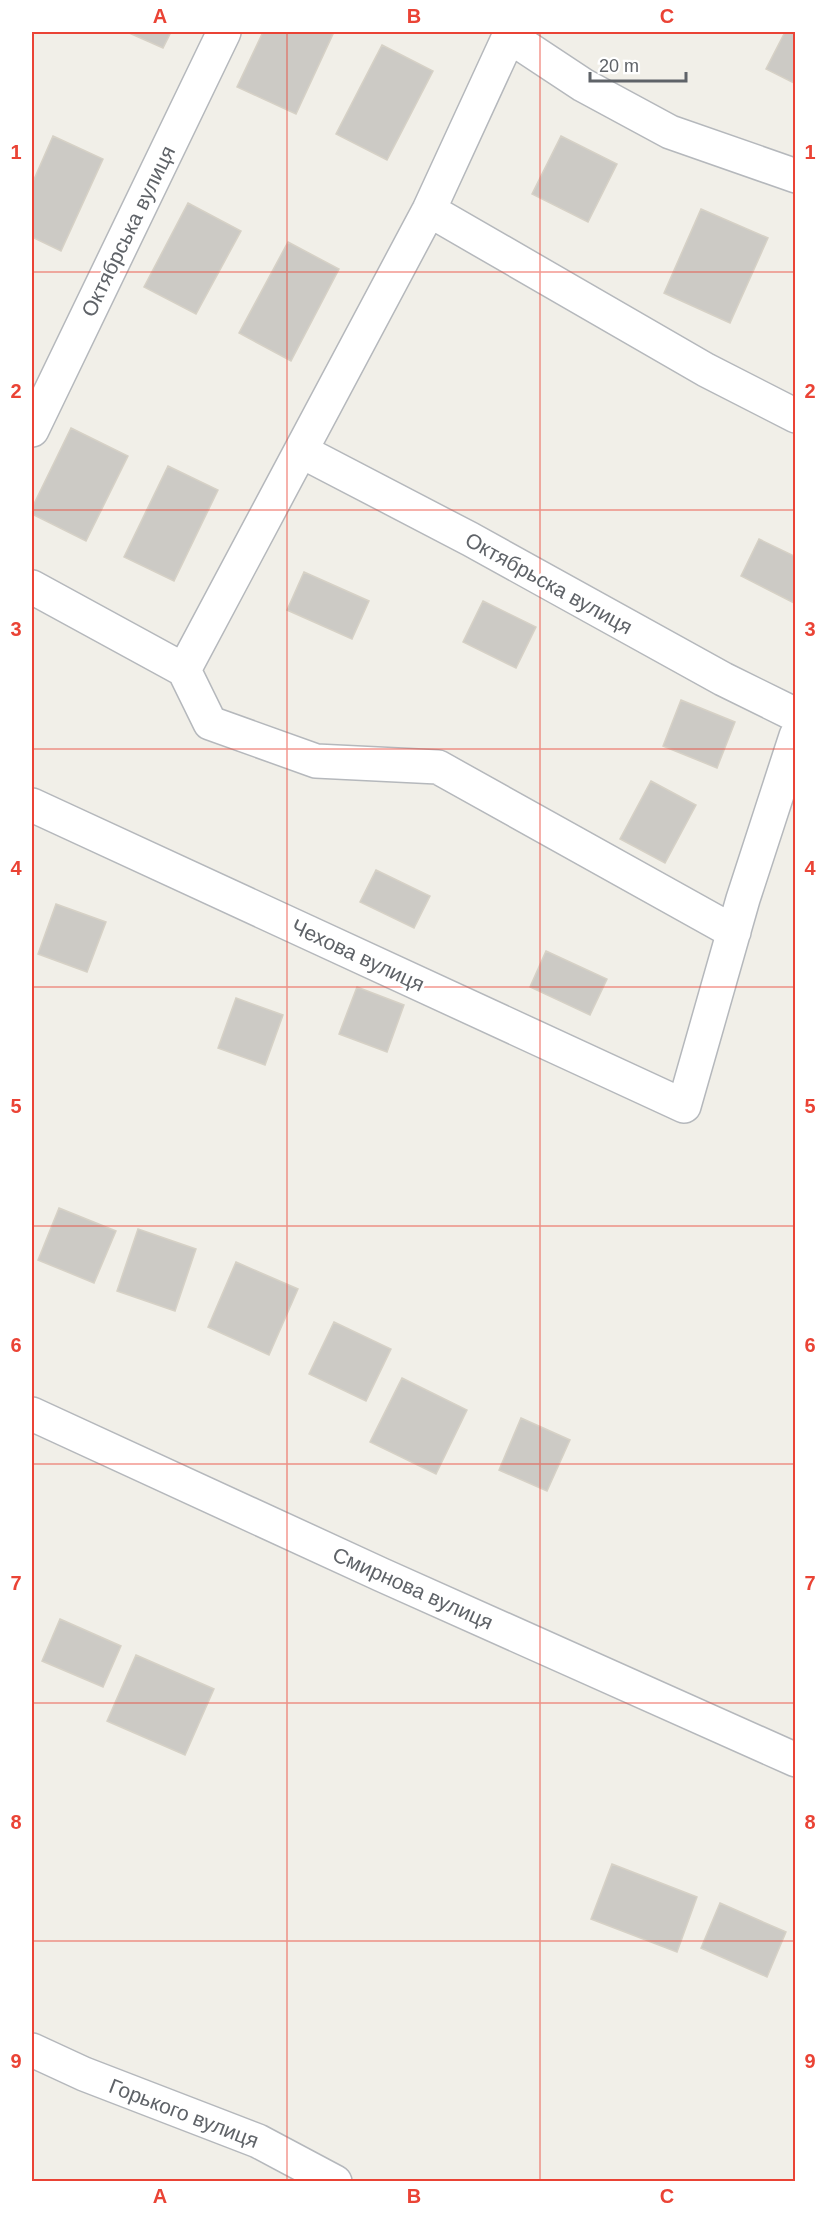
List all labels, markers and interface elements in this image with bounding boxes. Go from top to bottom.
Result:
text: A [153,5,167,27]
text: B [407,5,421,27]
text: C [660,5,674,27]
scale bar [590,45,686,83]
text: 20 m [599,56,639,76]
text: 1 [10,141,22,163]
text: 1 [804,141,816,163]
street label: Октябрська вулиця [77,142,179,320]
text: 2 [10,380,22,402]
text: 2 [804,380,816,402]
street label: Октябрьска вулиця [462,528,636,638]
text: 3 [10,618,22,640]
text: 3 [804,618,816,640]
text: 4 [10,857,22,879]
text: 4 [804,857,816,879]
street label: Чехова вулиця [288,914,428,996]
text: 5 [10,1095,22,1117]
text: 5 [804,1095,816,1117]
text: 6 [10,1334,22,1356]
text: 6 [804,1334,816,1356]
street label: Смирнова вулиця [329,1542,497,1634]
text: 7 [10,1572,22,1594]
text: 7 [804,1572,816,1594]
text: 8 [10,1811,22,1833]
text: 8 [804,1811,816,1833]
text: 9 [10,2050,22,2072]
text: 9 [804,2050,816,2072]
street label: Горького вулиця [106,2074,262,2152]
text: A [153,2185,167,2207]
text: B [407,2185,421,2207]
text: C [660,2185,674,2207]

